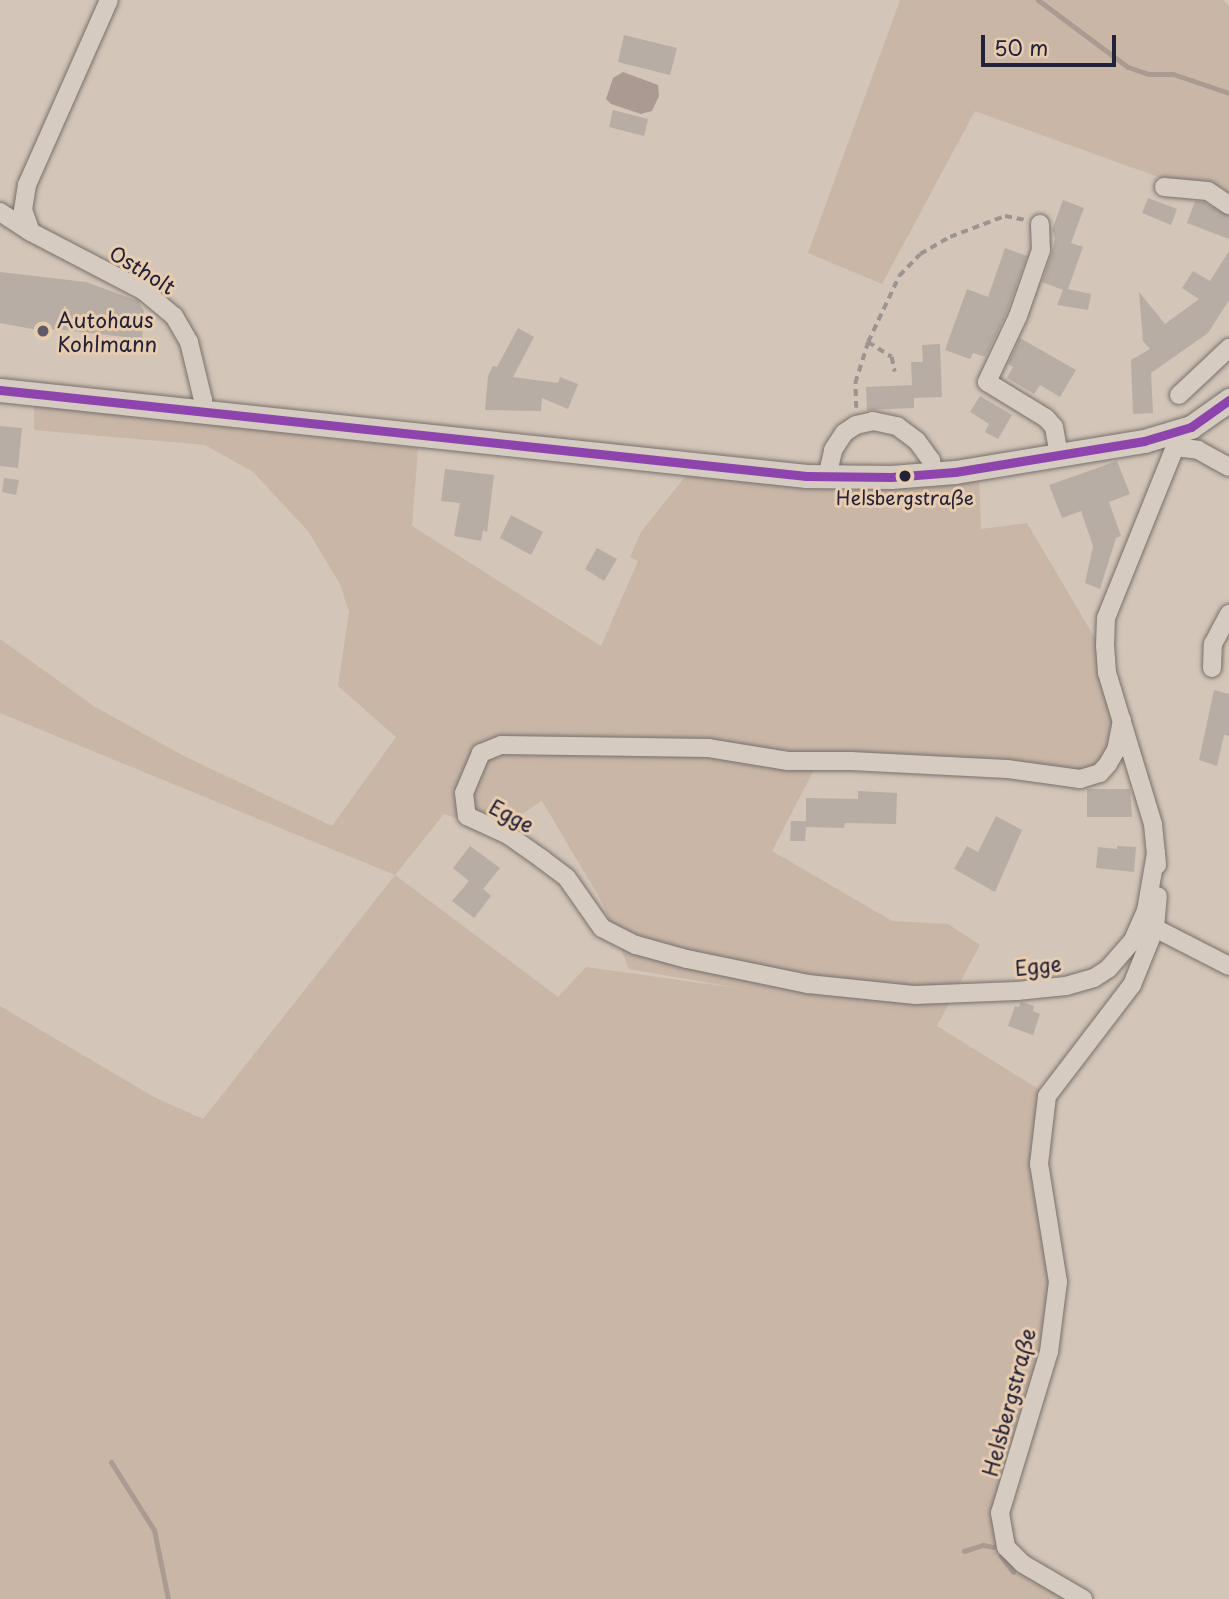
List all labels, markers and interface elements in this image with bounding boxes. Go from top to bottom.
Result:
scale bar [984,21,1119,65]
text: 50 m [994,31,1048,63]
street label: Ostholt [105,239,181,299]
place label: Autohaus Kohlmann [57,306,157,356]
marker: Autohaus Kohlmann [35,323,51,339]
marker: Helsbergstraße [898,469,912,483]
place label: Helsbergstraße [836,487,974,509]
street label: Egge [485,793,539,837]
street label: Egge [1013,950,1063,980]
street label: Helsbergstraße [976,1325,1040,1479]

